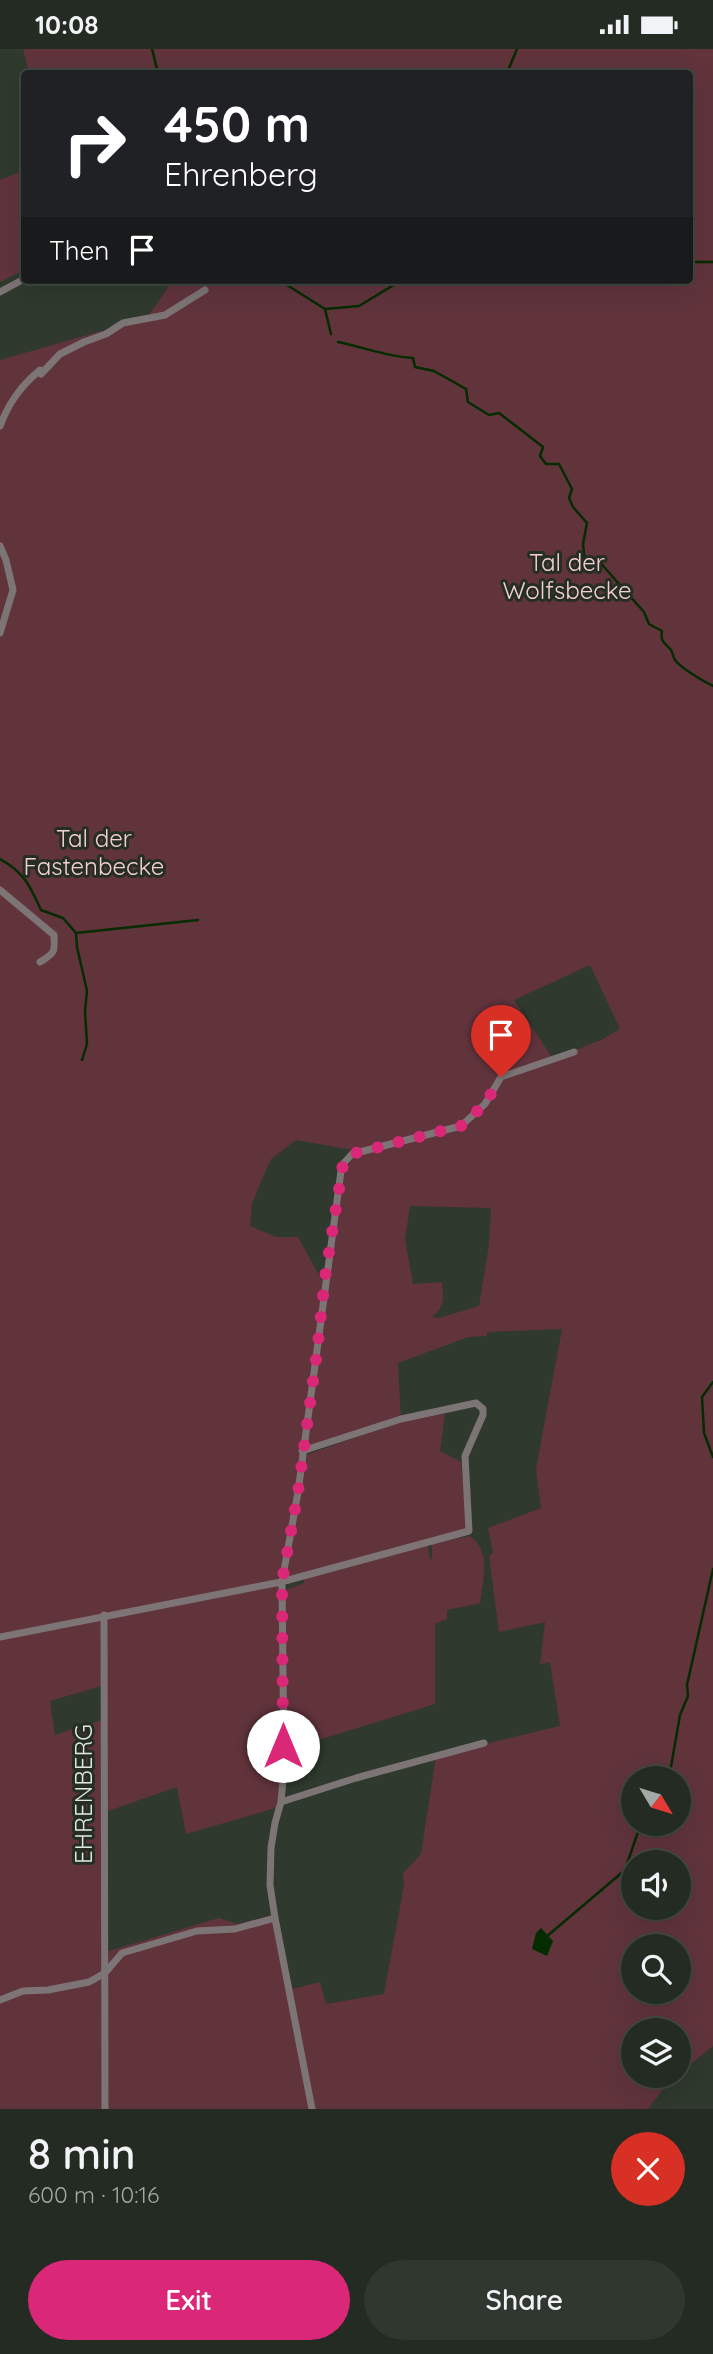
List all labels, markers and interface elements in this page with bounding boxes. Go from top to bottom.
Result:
text: 10:08 [35,8,98,41]
text: 450 m [164,93,310,154]
icon: right [49,98,140,189]
text: Ehrenberg [164,154,318,194]
icon: arrive [123,231,161,269]
text: Then [49,234,109,267]
park label: Tal der Wolfsbecke [502,547,632,605]
park label: Tal der Fastenbecke [24,823,164,881]
pin [471,1005,531,1077]
icon: arrive [482,1016,520,1054]
position arrow [246,1709,320,1783]
street label: EHRENBERG [68,1724,98,1864]
north arrow [621,1766,691,1836]
map controls [621,1766,691,2088]
button: sound [621,1850,691,1920]
button: search [621,1934,691,2004]
button: layers [621,2018,691,2088]
text: 8 min [28,2127,136,2180]
button: close [611,2132,685,2206]
text: 600 m · 10:16 [28,2180,159,2209]
button: Exit [28,2260,350,2340]
button: Share [364,2260,685,2340]

